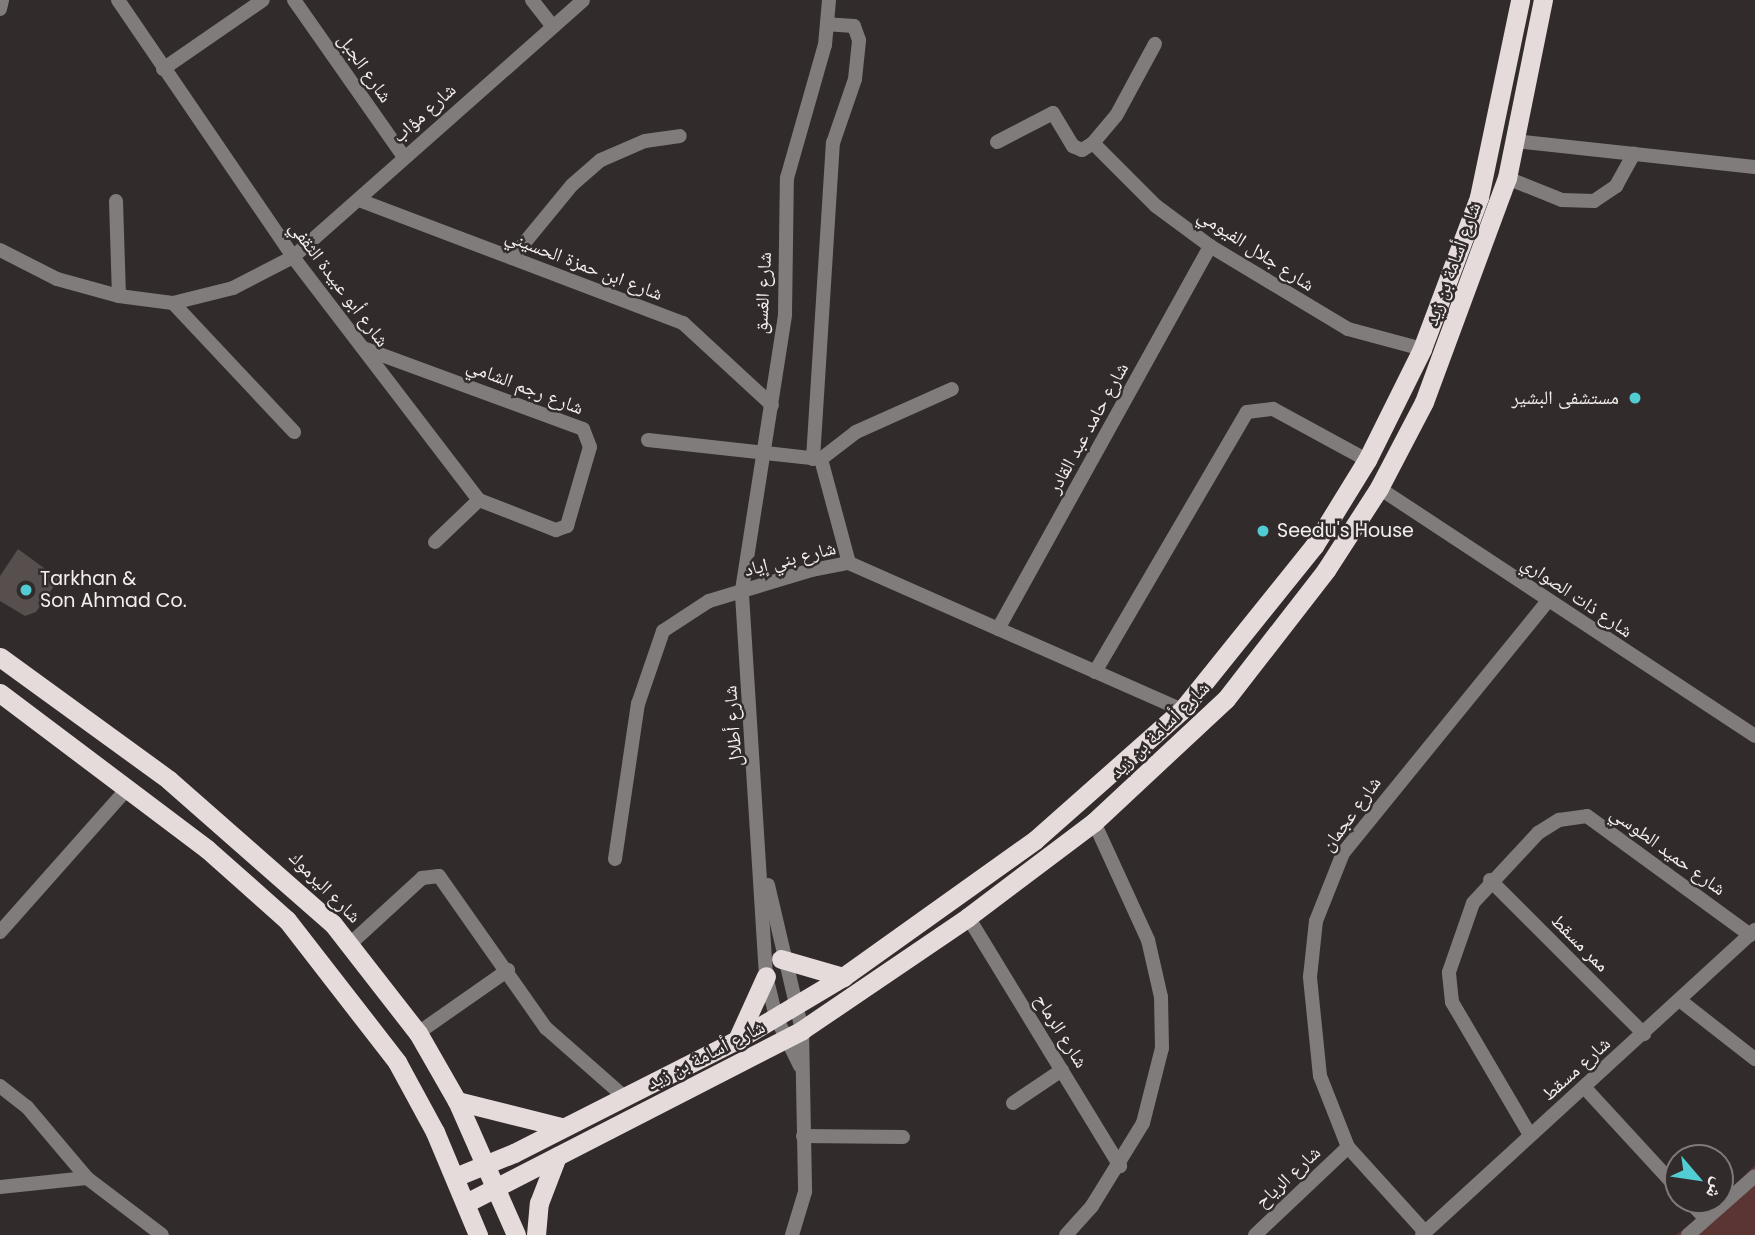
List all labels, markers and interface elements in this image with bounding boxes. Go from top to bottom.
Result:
street label: شارع الجبل [333,29,397,107]
street label: شارع مؤاب [387,78,461,148]
street label: شارع أسامة بن زيد [1420,199,1486,329]
street label: شارع جلال الفيومي [1193,204,1319,296]
street label: شارع أبو عبيدة الثقفي [284,216,394,352]
street label: شارع ابن حمزة الحسيني [502,224,666,306]
street label: شارع الغسق [749,251,777,335]
street label: شارع رجم الشامي [463,354,587,420]
street label: شارع حامد عبد القادر [1043,359,1133,497]
place label: مستشفى البشير [1512,387,1619,409]
marker: مستشفى البشير [1625,388,1645,408]
place label: Seedu's House [1277,520,1414,542]
marker: Seedu's House [1255,523,1271,539]
street label: شارع بني إياد [742,537,838,581]
street label: شارع ذات الصواري [1517,551,1637,643]
place label: Tarkhan & Son Ahmad Co. [40,568,187,612]
marker: Tarkhan & Son Ahmad Co. [18,582,34,598]
street label: شارع أسامة بن زيد [1105,677,1215,783]
street label: شارع أطلال [719,685,747,767]
street label: شارع عجمان [1316,772,1386,856]
street label: شارع حميد الطوسي [1606,802,1730,900]
street label: شارع اليرموك [284,846,366,928]
street label: ممر مسقط [1546,909,1614,977]
street label: شارع الرماح [1029,990,1093,1072]
street label: شارع أسامة بن زيد [643,1015,769,1095]
street label: شارع مسقط [1537,1032,1615,1106]
street label: شارع الرياح [1251,1141,1325,1213]
north arrow [1664,1144,1734,1214]
text: ش [1699,1173,1733,1204]

